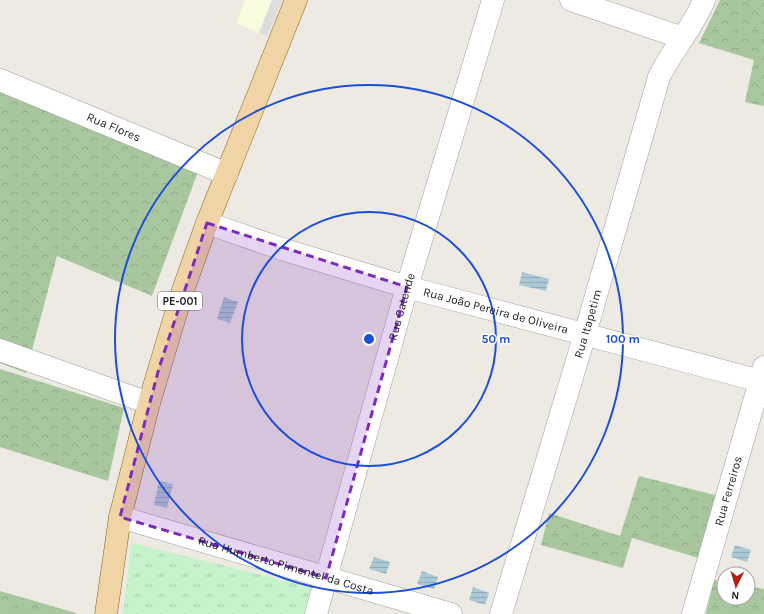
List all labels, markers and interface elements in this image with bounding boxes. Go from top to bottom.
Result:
street label: Rua Flores [85,110,143,144]
street label: Rua Catende [385,271,418,342]
street label: Rua João Pereira de Oliveira [422,285,570,337]
street label: Rua Itapetim [571,288,605,360]
road number: PE-001 [158,292,202,310]
centre of rings [362,332,376,346]
text: 50 m [482,332,511,346]
text: 100 m [606,332,640,346]
street label: Rua Ferreiros [712,455,745,527]
street label: Rua Humberto Pimentel da Costa [197,533,375,598]
north arrow [716,566,756,606]
text: N [731,589,740,602]

